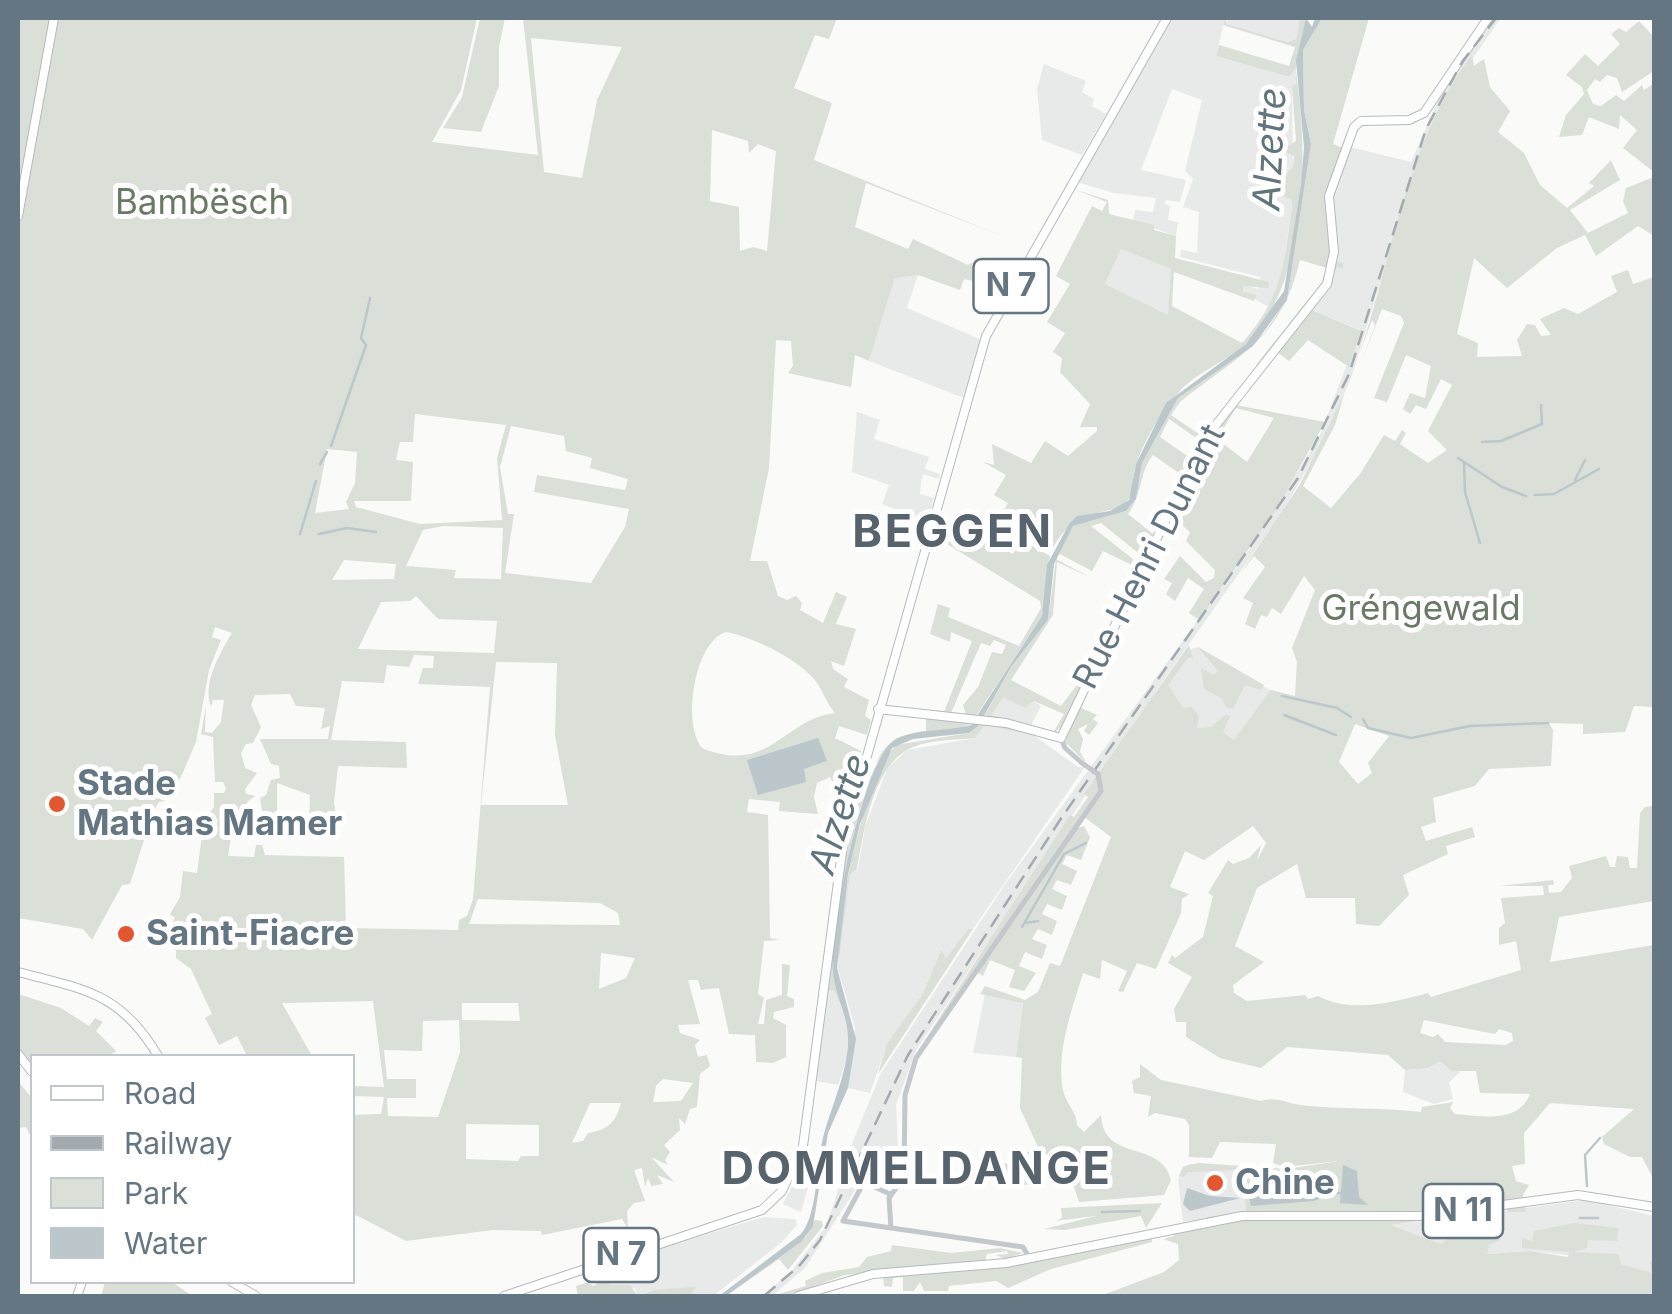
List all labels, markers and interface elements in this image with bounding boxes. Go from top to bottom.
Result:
water label: Alzette [1245,86,1297,212]
park label: Bambësch [115,182,289,224]
road number: N 7 [974,259,1048,313]
street label: Rue Henri Dunant [1065,418,1235,696]
district label: BEGGEN [852,506,1054,560]
park label: Gréngewald [1321,588,1521,630]
water label: Alzette [800,748,882,880]
place label: Stade Mathias Mamer [77,763,342,845]
marker: Stade Mathias Mamer [46,793,68,815]
place label: Saint-Fiacre [146,913,354,955]
marker: Saint-Fiacre [115,923,137,945]
legend [30,1054,355,1284]
text: Road [124,1075,196,1111]
text: Railway [124,1125,232,1161]
district label: DOMMELDANGE [722,1143,1112,1197]
place label: Chine [1235,1162,1335,1204]
marker: Chine [1204,1172,1226,1194]
text: Park [124,1175,188,1211]
road number: N 11 [1423,1184,1503,1238]
text: Water [124,1225,207,1261]
road number: N 7 [584,1228,658,1282]

